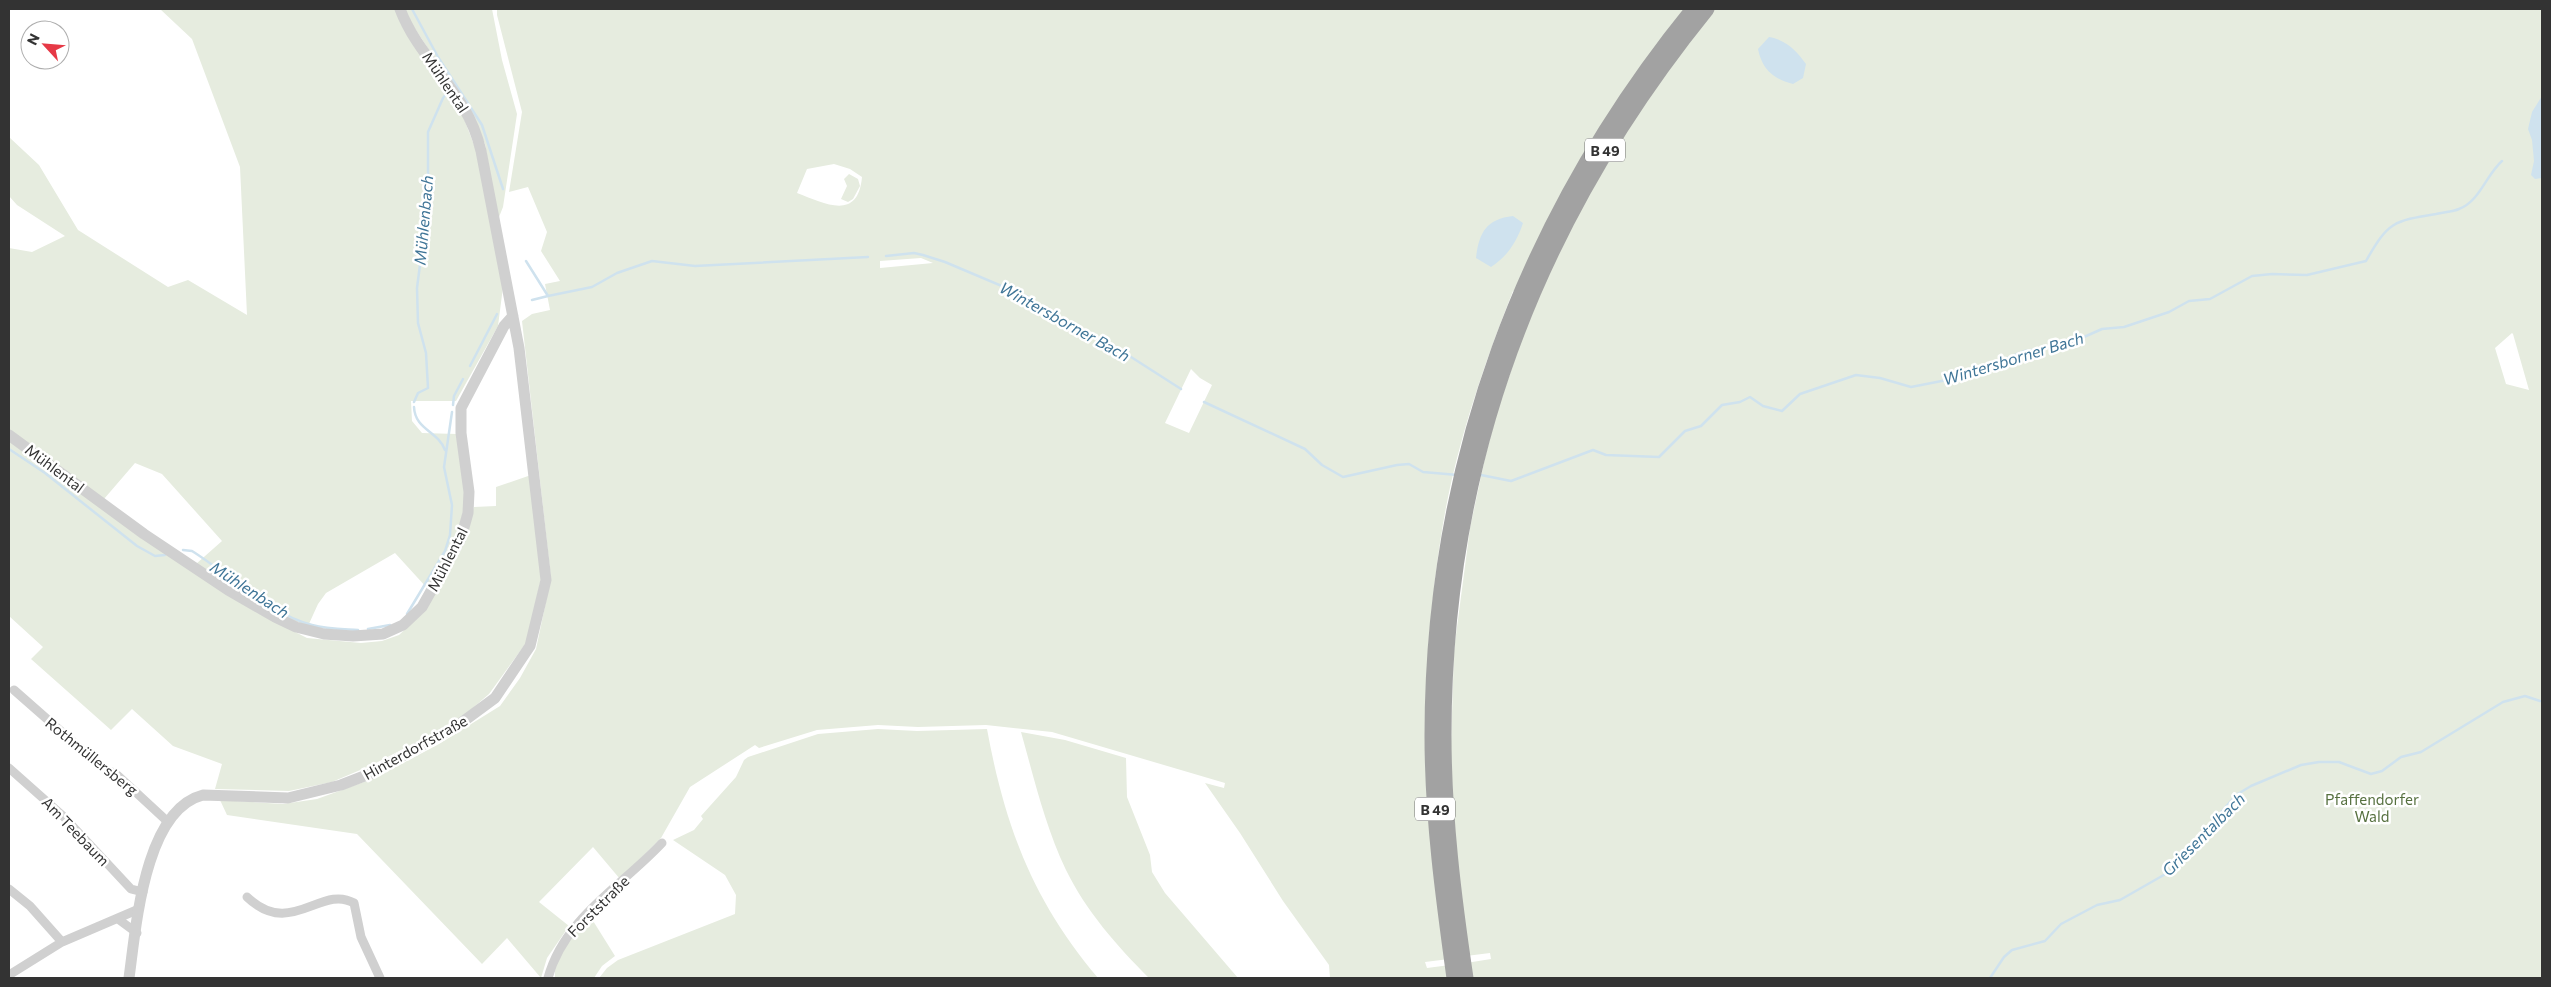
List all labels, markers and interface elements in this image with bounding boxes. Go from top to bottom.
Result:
north arrow [20,20,70,70]
text: N [23,31,43,48]
street label: Mühlental [419,48,473,116]
road number: B 49 [1585,138,1625,162]
water label: Mühlenbach [410,174,436,266]
water label: Wintersborner Bach [996,277,1134,365]
water label: Wintersborner Bach [1940,328,2086,388]
street label: Mühlental [22,440,88,496]
street label: Mühlental [423,524,471,594]
water label: Mühlenbach [207,557,293,621]
street label: Hinterdorfstraße [360,711,470,783]
street label: Rothmüllersberg [42,713,142,799]
water label: Griesentalbach [2158,789,2248,879]
park label: Pfaffendorfer Wald [2325,790,2419,825]
street label: Am Teebaum [39,793,113,869]
road number: B 49 [1415,798,1455,821]
street label: Forststraße [564,871,633,940]

